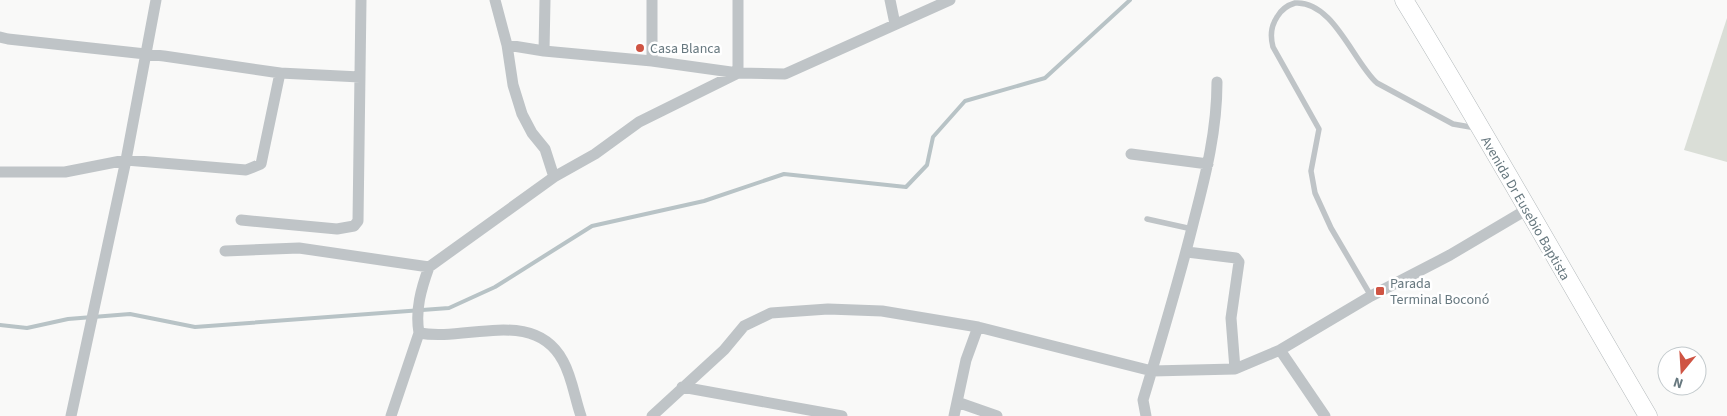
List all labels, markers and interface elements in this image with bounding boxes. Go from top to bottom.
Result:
place label: Casa Blanca [650,39,721,59]
marker: Casa Blanca [634,42,646,54]
street label: Avenida Dr Eusebio Baptista [1476,133,1575,284]
place label: Parada Terminal Boconó [1390,274,1489,310]
marker: Parada Terminal Boconó [1374,285,1386,297]
north arrow [1657,346,1707,396]
text: N [1671,371,1686,393]

